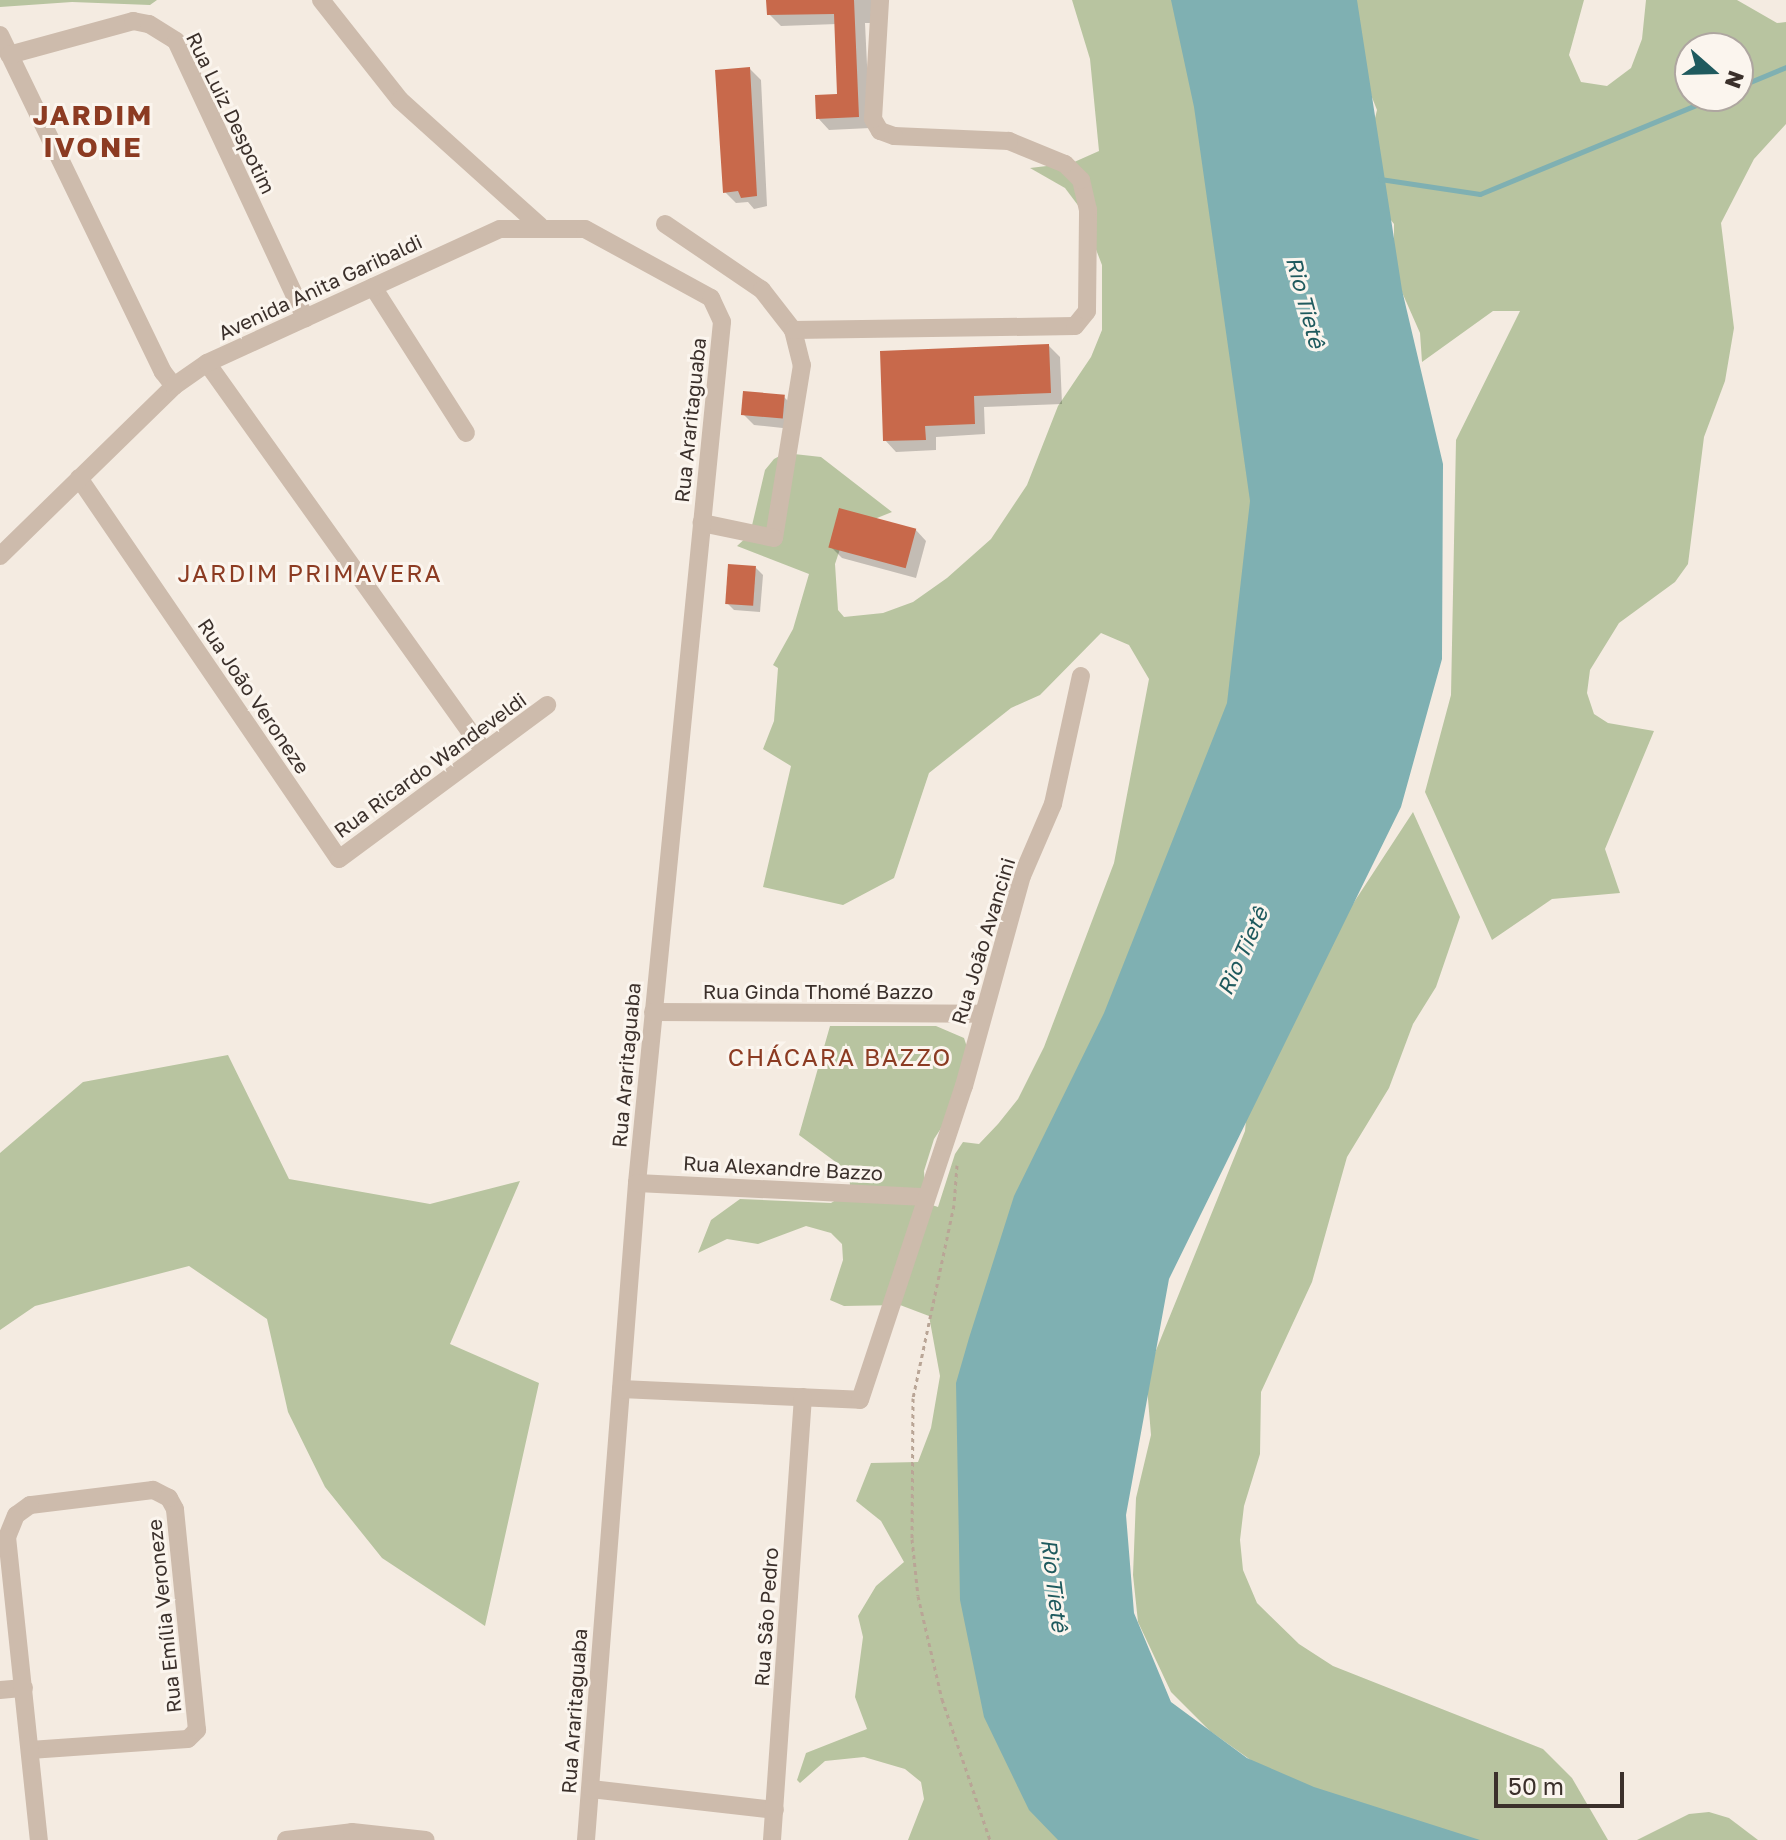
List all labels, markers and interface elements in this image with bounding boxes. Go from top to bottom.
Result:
street label: Rua Luiz Despotim [181,28,281,198]
north arrow [1674,32,1754,112]
text: N [1720,67,1751,92]
district label: JARDIM IVONE [32,98,154,164]
street label: Avenida Anita Garibaldi [214,229,426,345]
water label: Rio Tietê [1281,253,1331,351]
street label: Rua Araritaguaba [669,336,711,504]
district label: JARDIM PRIMAVERA [177,559,443,587]
street label: Rua João Veroneze [193,614,315,778]
street label: Rua Ricardo Wandeveldi [329,687,531,843]
street label: Rua João Avancini [946,855,1020,1027]
water label: Rio Tietê [1211,903,1273,999]
street label: Rua Ginda Thomé Bazzo [703,979,933,1003]
street label: Rua Araritaguaba [607,981,645,1149]
district label: CHÁCARA BAZZO [728,1043,952,1071]
street label: Rua Alexandre Bazzo [682,1151,884,1185]
street label: Rua Emília Veroneze [142,1518,186,1714]
water label: Rio Tietê [1036,1537,1074,1633]
street label: Rua São Pedro [749,1547,783,1687]
street label: Rua Araritaguaba [556,1628,592,1794]
scale bar [1498,1756,1628,1806]
text: 50 m [1508,1771,1564,1800]

